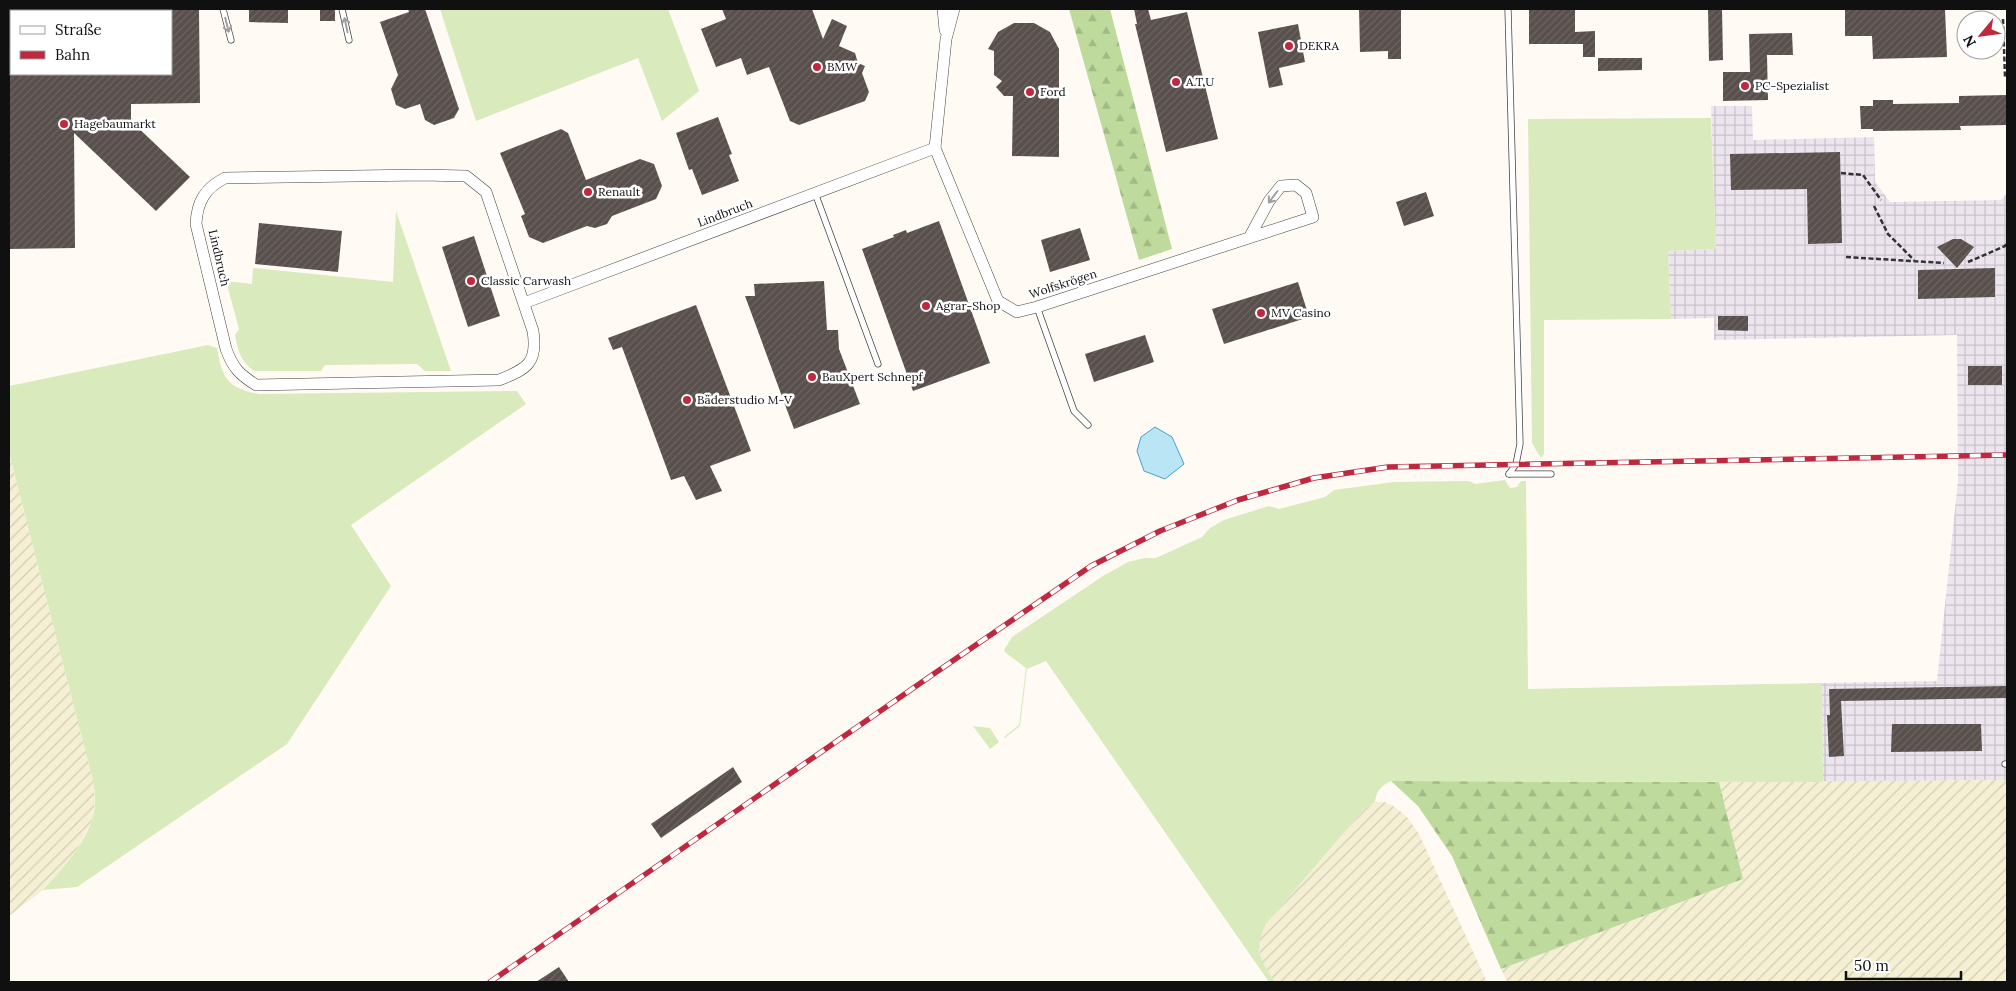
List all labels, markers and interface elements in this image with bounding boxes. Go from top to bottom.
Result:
legend [10,10,172,75]
north arrow [1956,10,2006,60]
one-way arrow [223,16,232,32]
one-way arrow [340,17,350,33]
text: Straße [55,20,102,39]
text: N [1959,32,1980,50]
place label: DEKRA [1299,38,1340,53]
marker: DEKRA [1283,40,1295,52]
text: Bahn [55,45,90,64]
place label: BMW [827,59,858,74]
marker: BMW [811,61,823,73]
place label: A.T.U [1185,74,1214,89]
marker: A.T.U [1170,76,1182,88]
place label: PC-Spezialist [1755,78,1829,93]
marker: PC-Spezialist [1739,80,1751,92]
place label: Ford [1040,84,1066,99]
marker: Ford [1024,86,1036,98]
place label: Hagebaumarkt [74,116,156,131]
marker: Hagebaumarkt [58,118,70,130]
place label: Renault [598,184,641,199]
marker: Renault [582,186,594,198]
one-way arrow [1267,190,1278,203]
street label: Lindbruch [695,195,754,230]
street label: Lindbruch [206,228,233,288]
street label: Wolfskrögen [1027,266,1099,302]
place label: Classic Carwash [481,273,571,288]
marker: Classic Carwash [465,275,477,287]
place label: Agrar-Shop [935,298,1000,313]
marker: Agrar-Shop [920,300,932,312]
place label: MV Casino [1271,305,1331,320]
marker: MV Casino [1255,307,1267,319]
place label: BauXpert Schnepf [822,369,924,384]
marker: BauXpert Schnepf [806,371,818,383]
place label: Bäderstudio M-V [697,392,793,407]
marker: Bäderstudio M-V [681,394,693,406]
scale bar [1846,948,1961,980]
text: 50 m [1854,956,1889,975]

